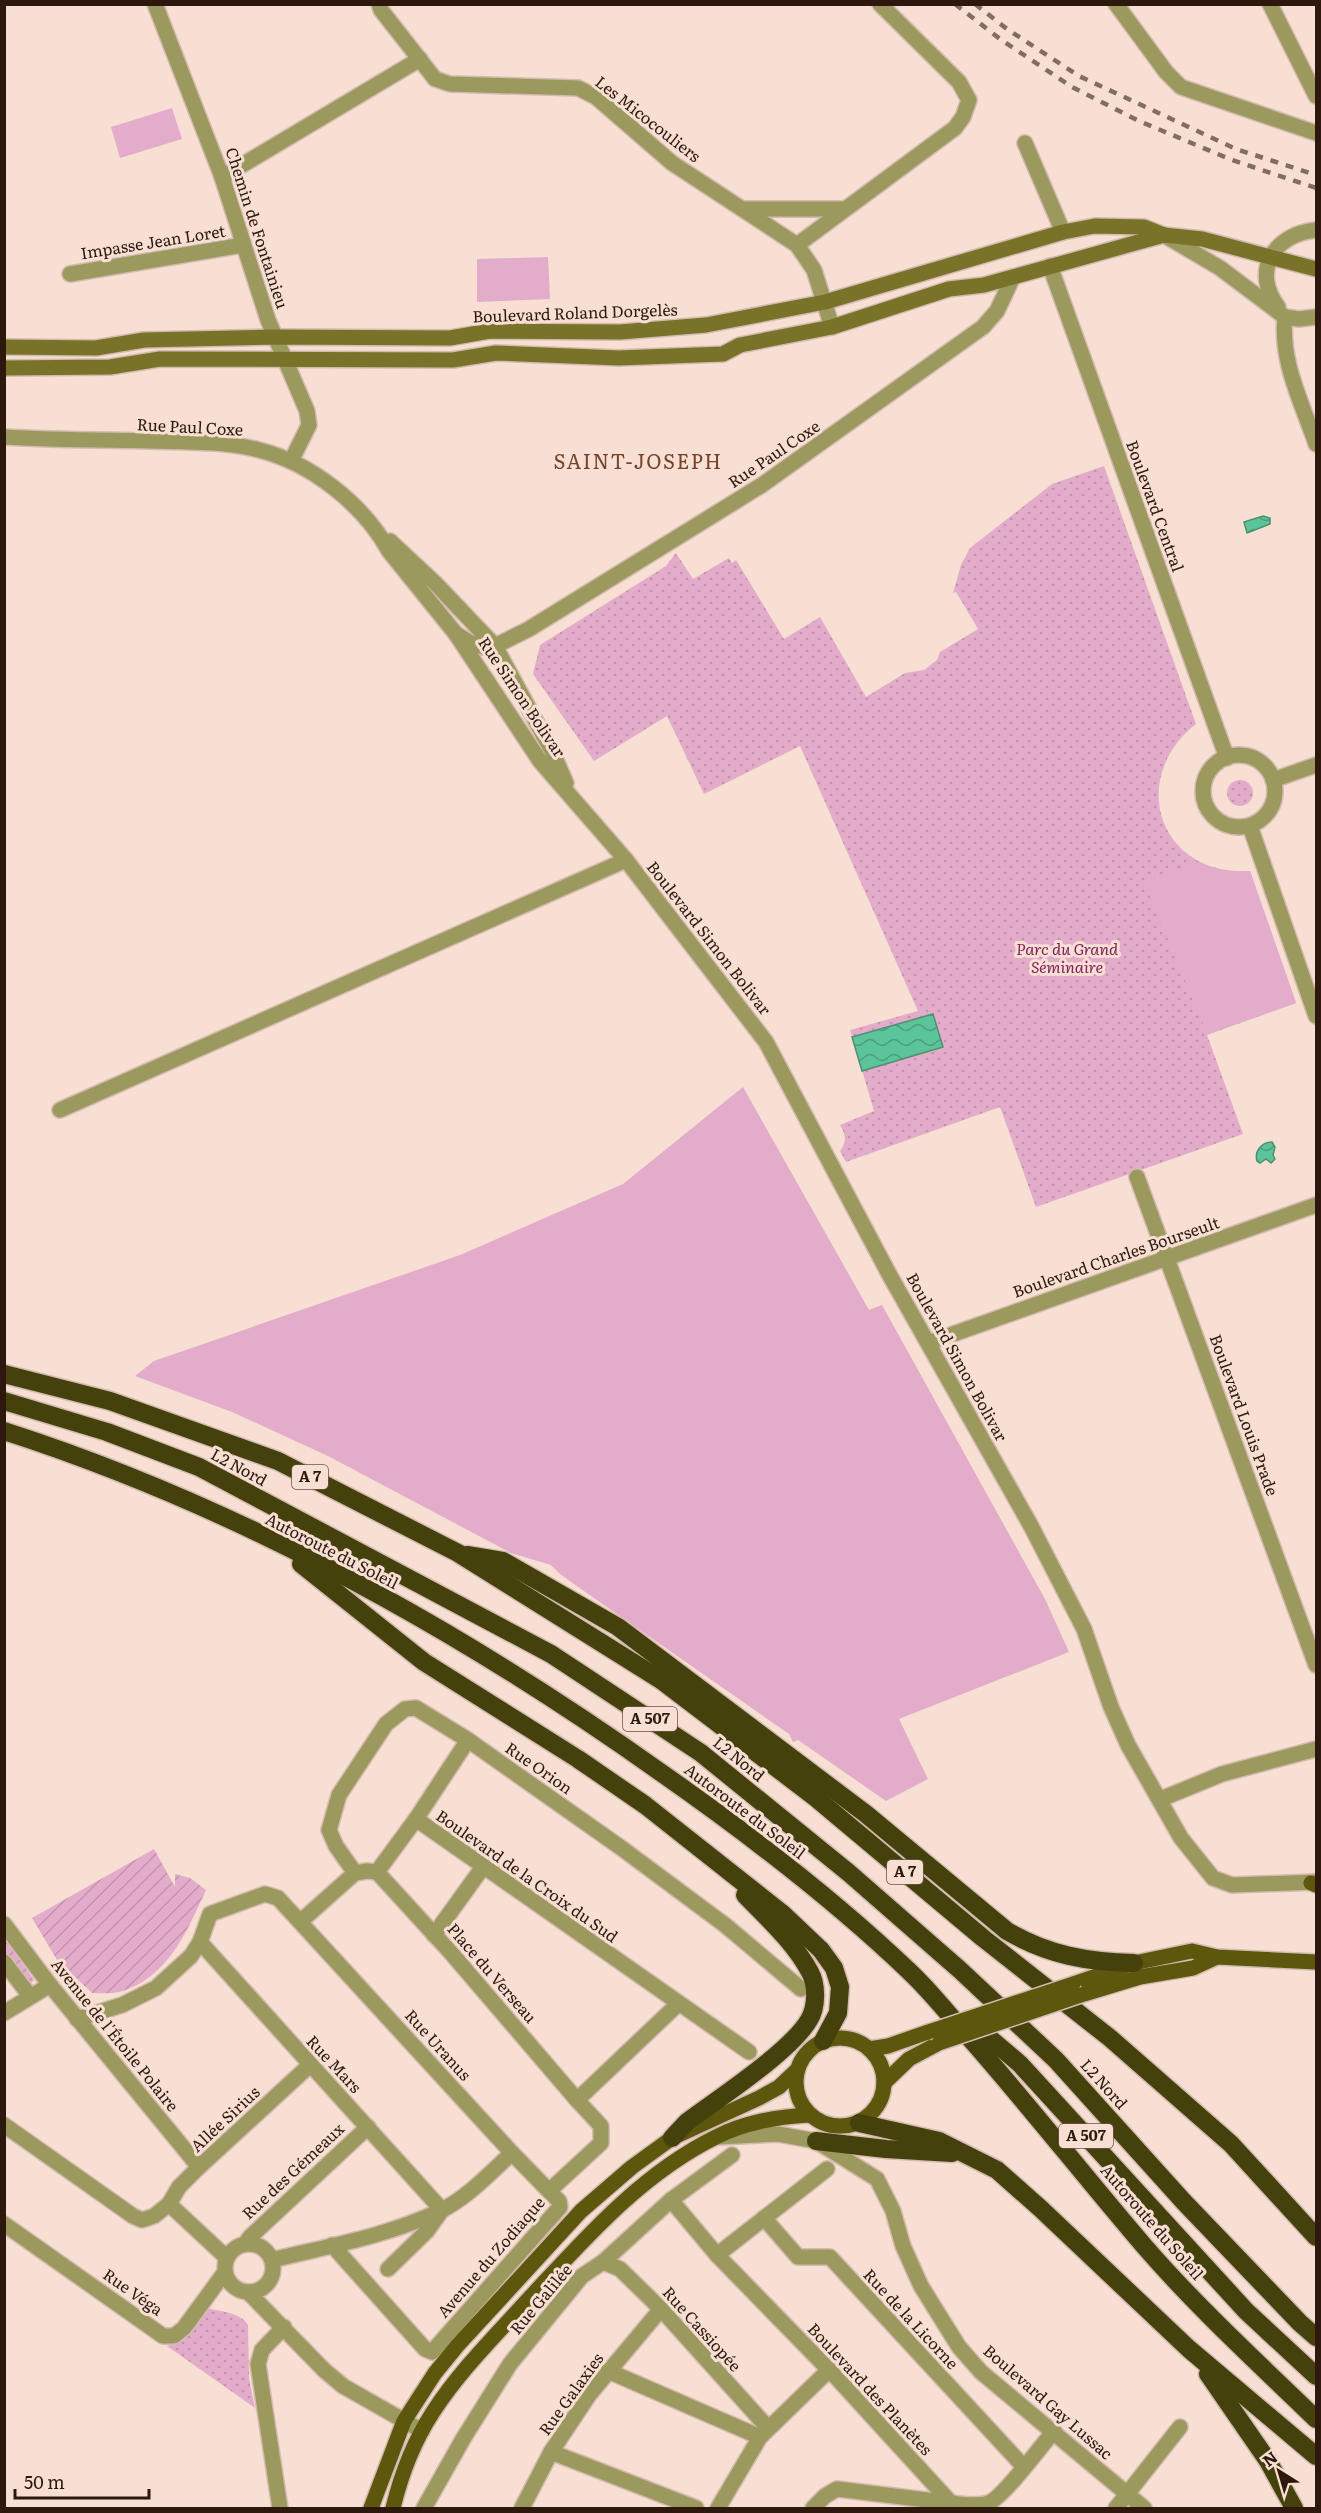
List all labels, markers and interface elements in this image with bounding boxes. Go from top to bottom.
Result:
street label: Les Micocouliers [591,69,707,167]
street label: Chemin de Fontainieu [221,144,295,312]
street label: Impasse Jean Loret [79,218,228,264]
street label: Boulevard Roland Dorgelès [472,296,678,328]
street label: Rue Paul Coxe [136,411,244,441]
street label: Rue Paul Coxe [723,413,824,493]
street label: Boulevard Central [1121,436,1191,575]
district label: SAINT-JOSEPH [553,445,723,475]
street label: Rue Simon Bolivar [473,631,572,762]
street label: Boulevard Simon Bolivar [642,855,778,1020]
park label: Parc du Grand Séminaire [1016,936,1119,978]
street label: Boulevard Charles Bourseult [1009,1209,1223,1303]
street label: Boulevard Simon Bolivar [901,1268,1015,1446]
street label: Boulevard Louis Prade [1205,1330,1285,1499]
street label: L2 Nord [207,1441,272,1491]
road number: A 7 [292,1465,328,1489]
street label: Autoroute du Soleil [262,1506,403,1594]
road number: A 507 [623,1707,677,1731]
street label: L2 Nord [709,1730,771,1787]
street label: Rue Orion [501,1735,578,1799]
street label: Autoroute du Soleil [680,1757,811,1864]
street label: Boulevard de la Croix du Sud [432,1803,624,1947]
road number: A 7 [887,1860,923,1884]
street label: Place du Verseau [442,1917,543,2028]
street label: Avenue de l'Étoile Polaire [46,1953,185,2116]
street label: Rue Uranus [400,2003,477,2085]
street label: Rue Mars [302,2029,368,2098]
street label: L2 Nord [1076,2053,1134,2114]
street label: Allée Sirius [184,2080,264,2157]
street label: Rue des Gémeaux [236,2116,349,2224]
road number: A 507 [1059,2124,1113,2148]
street label: Autoroute du Soleil [1096,2158,1210,2284]
street label: Avenue du Zodiaque [431,2190,550,2322]
street label: Rue Galilée [504,2258,577,2339]
street label: Rue Véga [99,2262,169,2321]
street label: Rue de la Licorne [859,2263,965,2374]
street label: Rue Cassiopée [658,2280,748,2376]
street label: Boulevard des Planètes [803,2317,939,2460]
street label: Boulevard Gay Lussac [979,2338,1119,2464]
street label: Rue Galaxies [532,2347,608,2440]
north arrow [1249,2441,1309,2501]
text: N [1257,2445,1282,2472]
scale bar [15,2462,148,2500]
text: 50 m [24,2468,65,2495]

